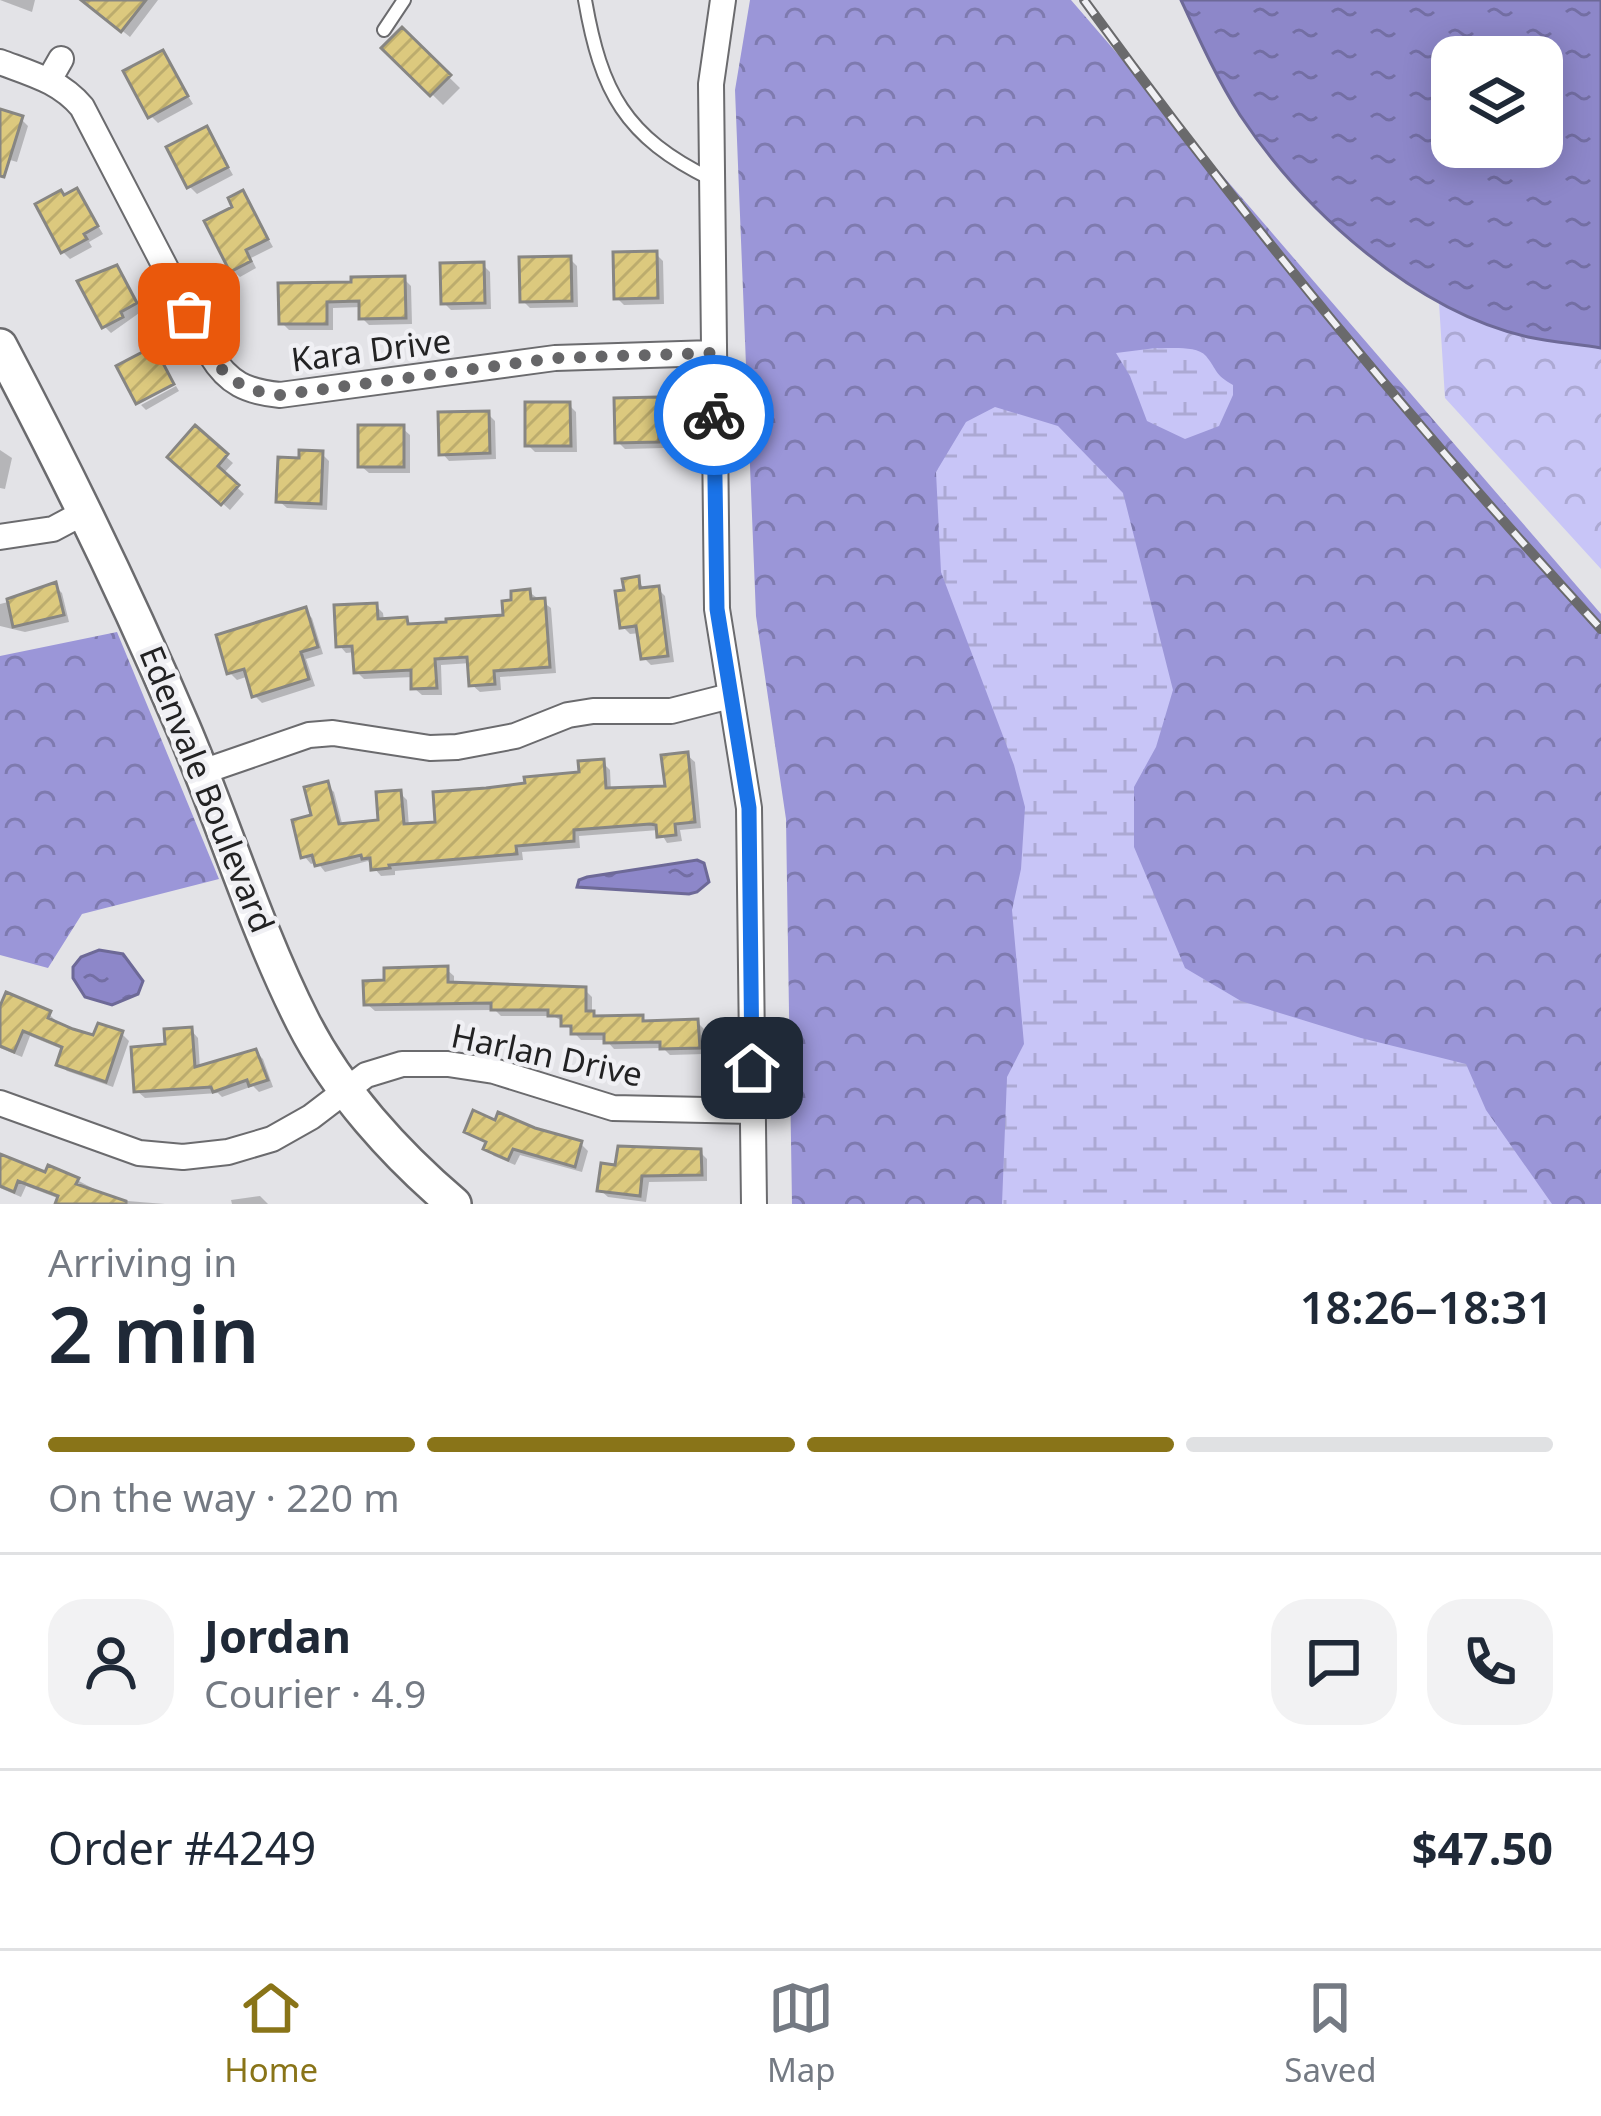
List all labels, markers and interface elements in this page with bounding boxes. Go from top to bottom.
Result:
map controls [1431,36,1563,168]
button: layers [1431,36,1563,168]
pin [138,263,240,365]
icon: bag [156,281,222,347]
street label: Kara Drive [288,317,453,382]
courier [654,355,774,475]
icon: bike [681,382,747,448]
street label: Edenvale Boulevard [129,639,286,939]
street label: Harlan Drive [447,1012,647,1097]
pin [701,1017,803,1119]
icon: home [719,1035,785,1101]
text: Arriving in [48,1235,237,1288]
text: 18:26–18:31 [1300,1276,1553,1337]
text: 2 min [48,1280,260,1386]
text: On the way · 220 m [48,1470,400,1523]
button: person [48,1599,174,1725]
button: chat [1271,1599,1397,1725]
button: phone [1427,1599,1553,1725]
text: Jordan [204,1605,351,1666]
text: Courier · 4.9 [204,1666,426,1719]
text: Order #4249 [48,1817,316,1878]
text: $47.50 [1412,1817,1553,1878]
tab: Home [224,1975,318,2092]
tab: Map [767,1975,836,2092]
tab: Saved [1284,1975,1377,2092]

